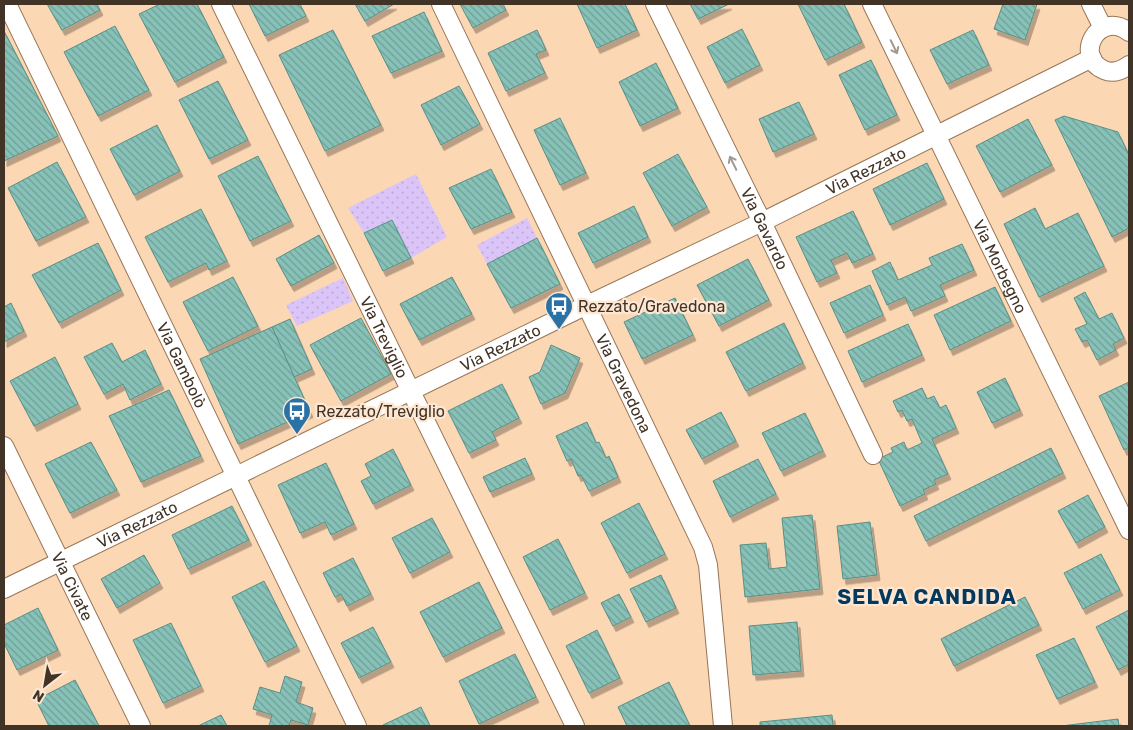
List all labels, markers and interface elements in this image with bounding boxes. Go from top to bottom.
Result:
one-way arrow [889,40,899,55]
street label: Via Rezzato [823,143,909,199]
one-way arrow [728,156,737,171]
street label: Via Gavardo [737,185,792,273]
street label: Via Morbegno [969,217,1031,317]
bus stop icon: Rezzato/Gravedona [544,291,574,330]
street label: Via Treviglio [356,293,412,381]
place label: Rezzato/Gravedona [578,297,725,316]
street label: Via Gambolò [153,319,210,411]
street label: Via Rezzato [457,320,544,375]
street label: Via Gravedona [592,331,655,436]
bus stop icon: Rezzato/Treviglio [282,396,312,435]
place label: Rezzato/Treviglio [316,402,445,421]
street label: Via Rezzato [94,497,181,552]
street label: Via Civate [47,549,97,624]
district label: SELVA CANDIDA [837,584,1017,609]
north arrow [20,660,70,710]
text: N [30,686,47,706]

